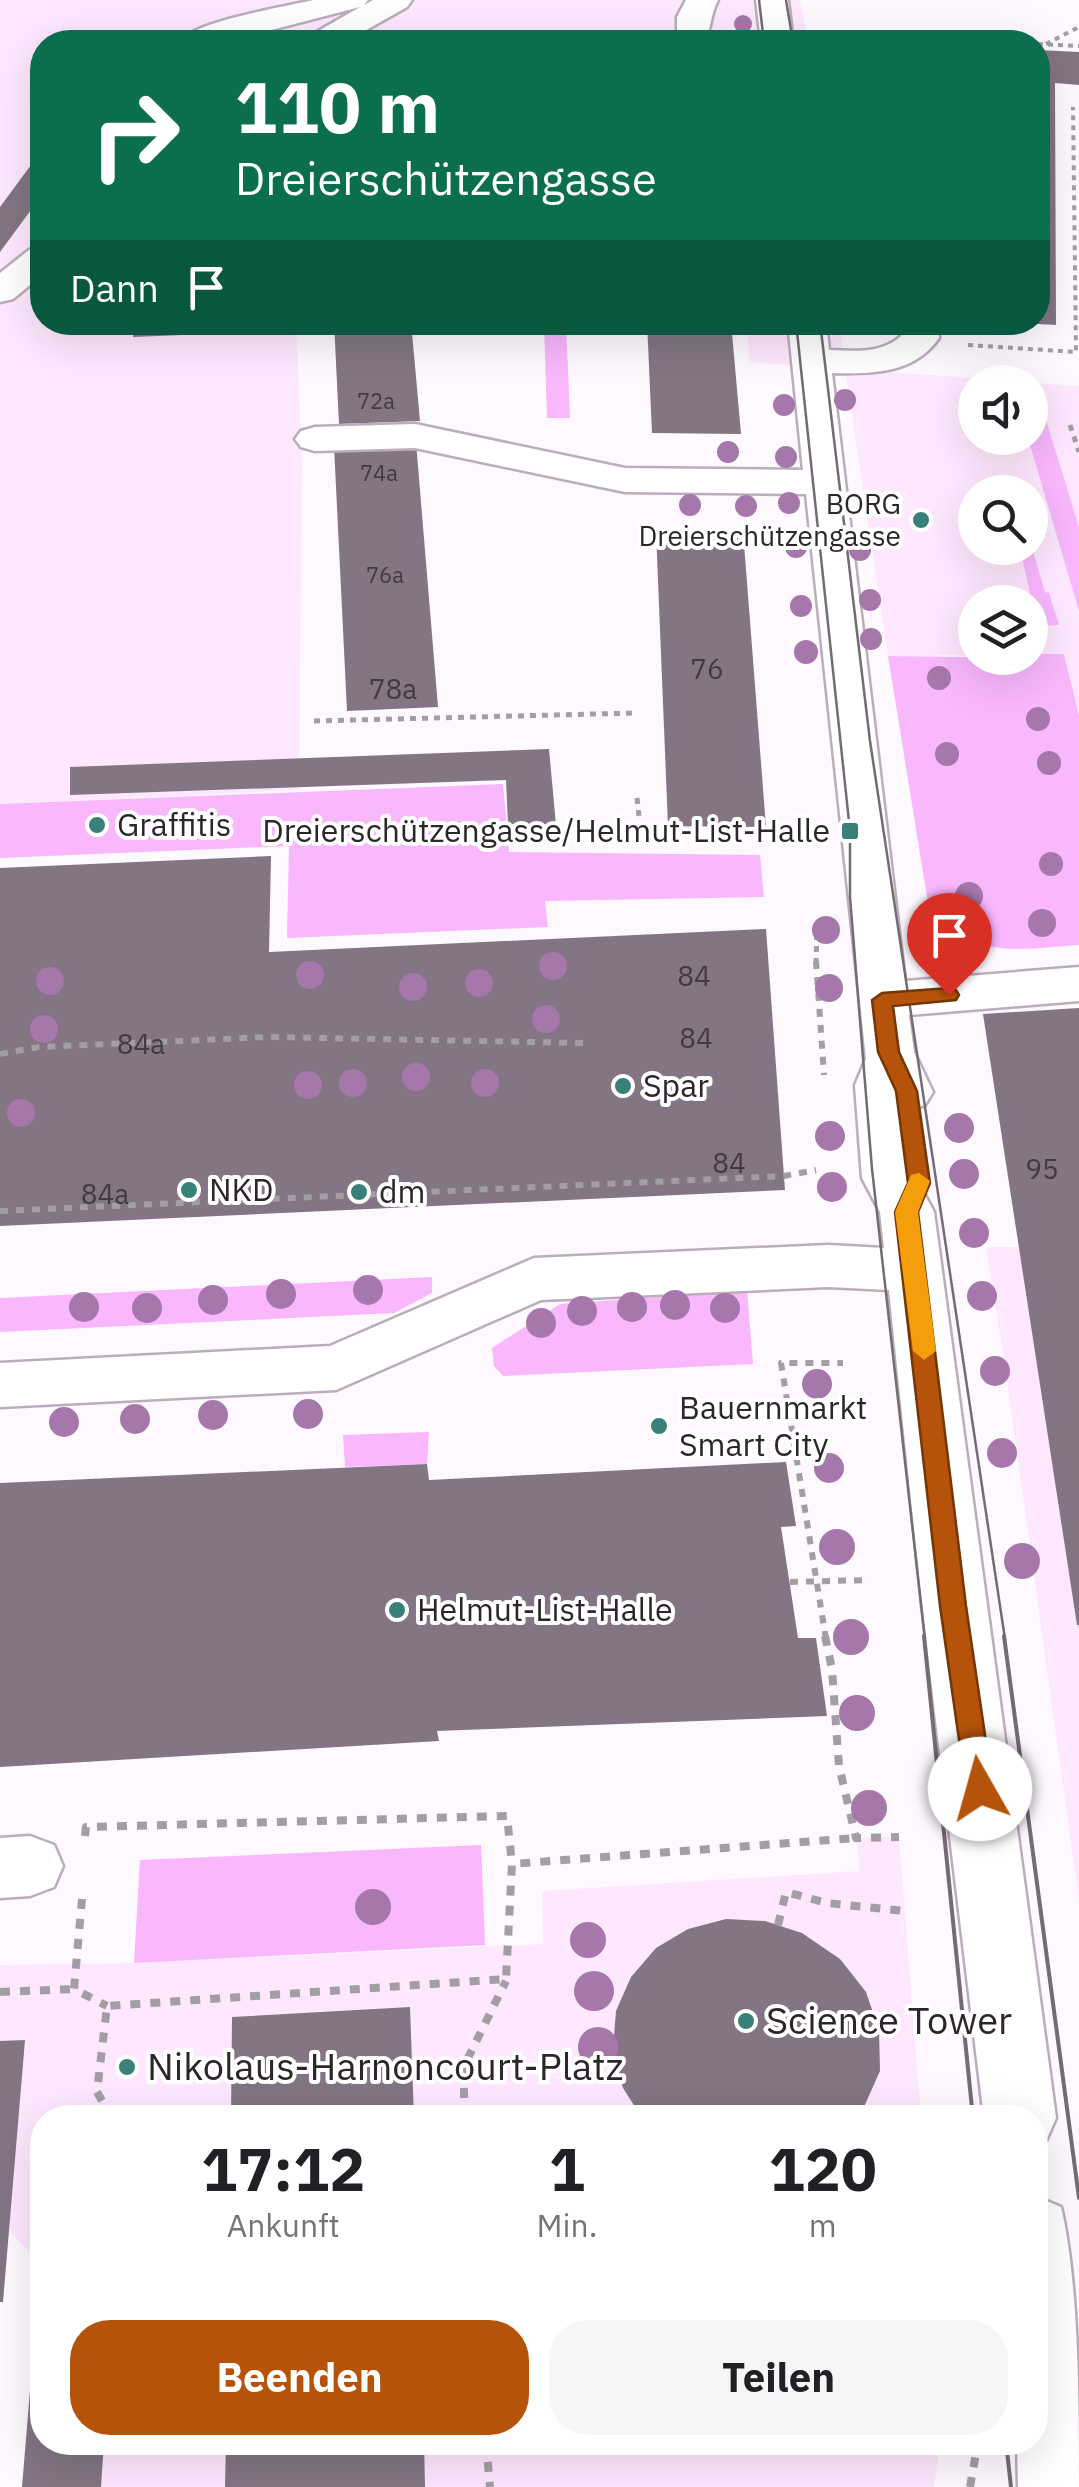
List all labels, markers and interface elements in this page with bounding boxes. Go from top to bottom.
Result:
text: 110 m [235,61,440,152]
icon: right [70,70,200,200]
text: Dreierschützengasse [235,149,657,207]
icon: arrive [179,260,234,315]
text: Dann [70,263,159,312]
map controls [958,365,1048,675]
button: sound [958,365,1048,455]
house number: 72a [357,386,395,415]
house number: 74a [360,458,398,487]
button: search [958,475,1048,565]
place label: BORG Dreierschützengasse [639,485,901,554]
marker: BORG Dreierschützengasse [910,509,932,531]
house number: 76a [366,560,404,589]
button: layers [958,585,1048,675]
house number: 76 [690,650,724,687]
house number: 78a [369,670,417,707]
place label: Graffitis [117,803,231,845]
place label: Dreierschützengasse/Helmut-List-Halle [262,809,830,851]
marker: Graffitis [86,814,108,836]
marker: Dreierschützengasse/Helmut-List-Halle [839,820,861,842]
pin [907,893,992,996]
icon: arrive [922,908,977,963]
house number: 84 [677,957,711,994]
house number: 84 [679,1019,713,1056]
house number: 84a [117,1025,165,1062]
place label: Spar [643,1064,709,1106]
marker: Spar [612,1075,634,1097]
house number: 84 [712,1144,746,1181]
house number: 95 [1025,1150,1059,1187]
place label: NKD [209,1168,273,1210]
place label: dm [379,1170,426,1212]
house number: 84a [81,1175,129,1212]
marker: NKD [178,1179,200,1201]
marker: dm [348,1181,370,1203]
place label: Bauernmarkt Smart City [679,1386,867,1465]
marker: Bauernmarkt Smart City [648,1415,670,1437]
place label: Helmut-List-Halle [417,1588,673,1630]
marker: Helmut-List-Halle [386,1599,408,1621]
position arrow [928,1737,1032,1841]
place label: Science Tower [766,1995,1012,2044]
marker: Science Tower [735,2010,757,2032]
place label: Nikolaus-Harnoncourt-Platz [147,2041,623,2090]
marker: Nikolaus-Harnoncourt-Platz [116,2056,138,2078]
text: 17:12 [201,2129,365,2208]
text: 1 [549,2129,585,2208]
text: 120 [769,2129,877,2208]
text: Ankunft [227,2204,340,2246]
text: Min. [536,2204,597,2246]
text: m [809,2204,837,2246]
button: Beenden [70,2320,529,2435]
button: Teilen [549,2320,1008,2435]

